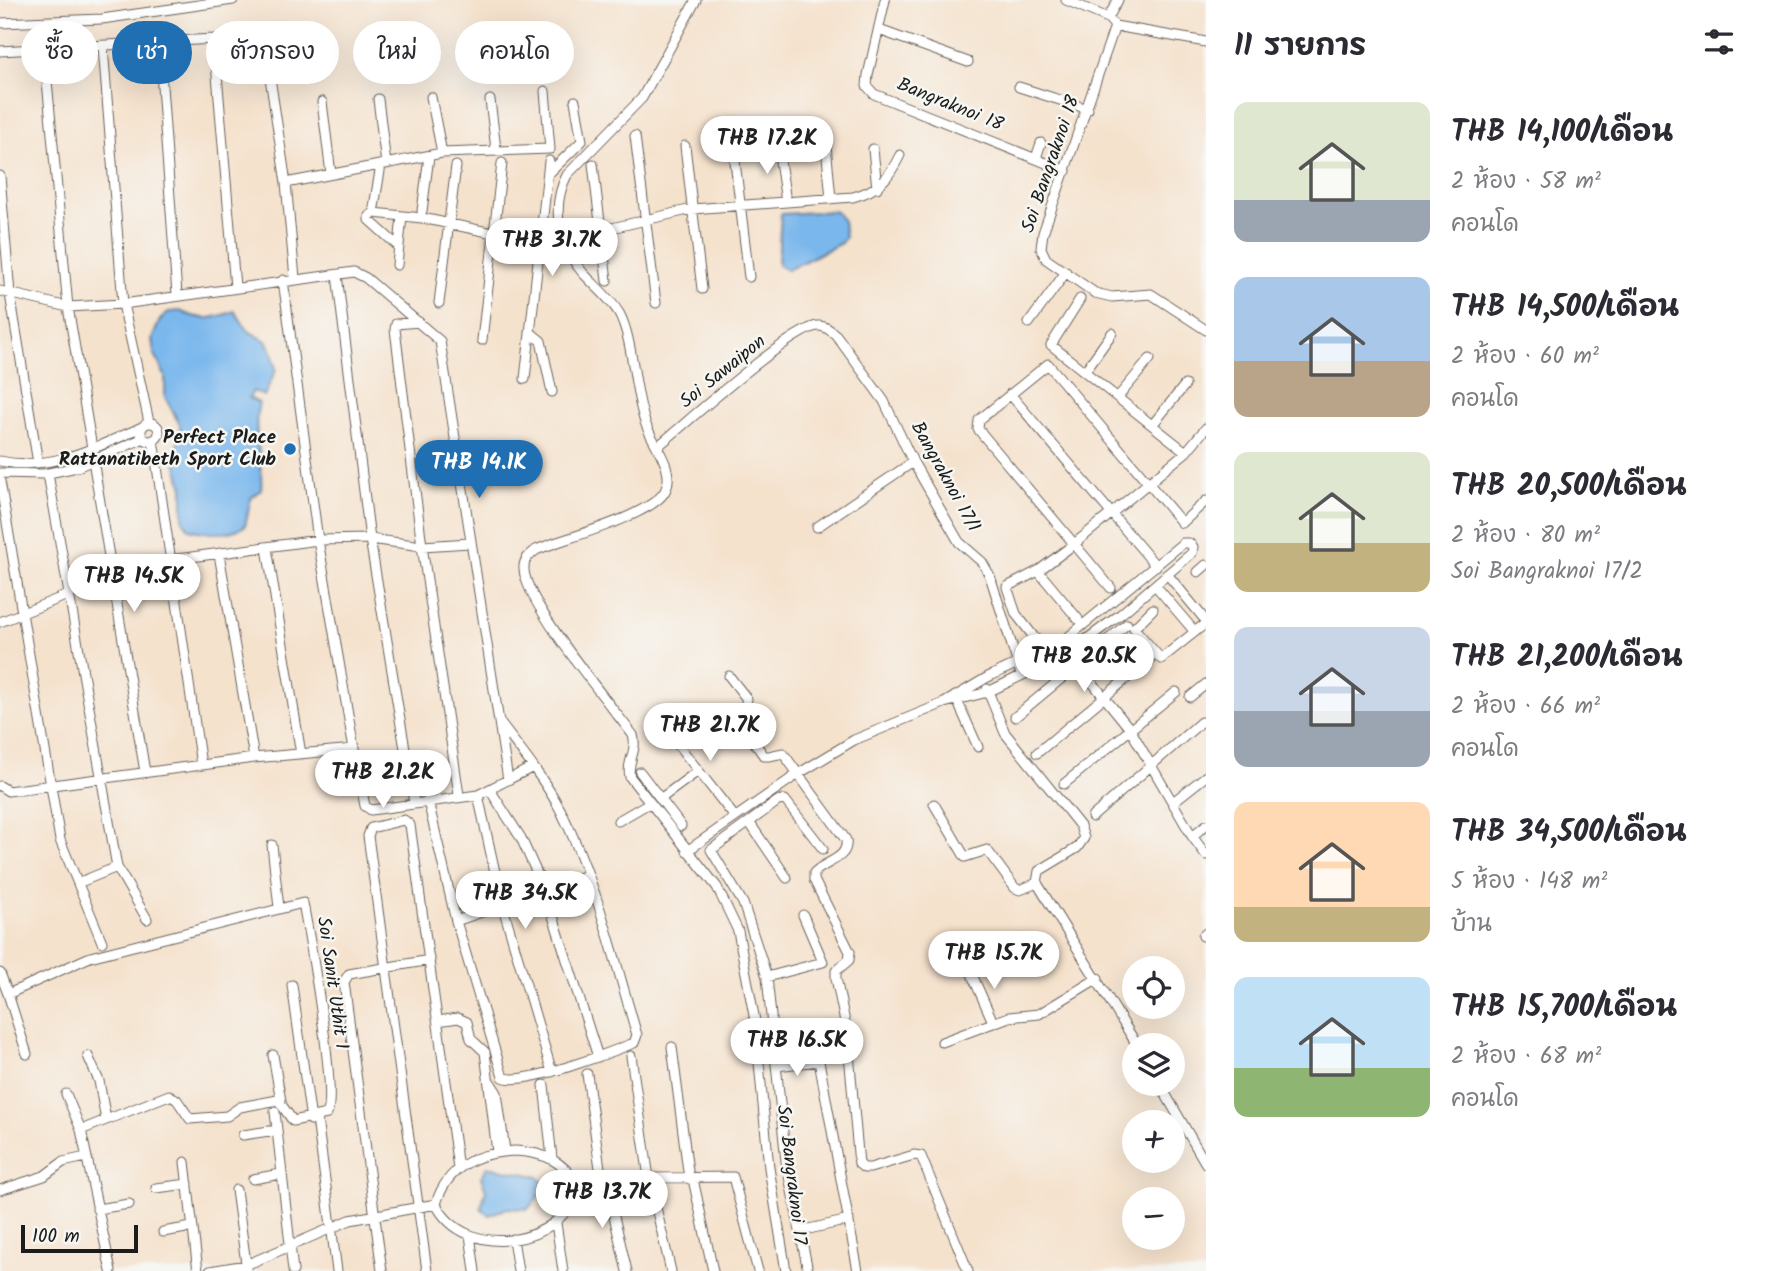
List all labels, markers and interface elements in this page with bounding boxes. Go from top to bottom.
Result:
chip: ซื้อ [21,21,98,84]
chip: เช่า [112,21,192,84]
chip: ตัวกรอง [206,21,339,84]
chip: ใหม่ [353,21,441,84]
chip: คอนโด [455,21,574,84]
text: 11 รายการ [1234,23,1366,71]
icon: filters [1700,23,1738,61]
street label: Bangraknoi 18 [892,70,1008,140]
street label: Soi Bangraknoi 18 [1013,91,1089,237]
text: THB 14,100/เดือน [1451,109,1673,157]
pin: THB 17.2K [687,116,847,176]
text: THB 17.2K [716,121,818,157]
icon: home [1290,130,1374,214]
text: 2 ห้อง · 58 m² [1451,164,1601,200]
text: คอนโด [1451,207,1519,243]
pin: THB 31.7K [472,218,632,278]
text: THB 31.7K [502,223,602,259]
text: THB 14,500/เดือน [1451,284,1679,332]
icon: home [1290,305,1374,389]
street label: Soi Sawaipon [673,328,773,416]
text: 2 ห้อง · 60 m² [1451,339,1599,375]
text: คอนโด [1451,382,1519,418]
street label: Bangraknoi 17/1 [902,416,988,538]
place label: Perfect Place Rattanatibeth Sport Club [59,423,276,475]
pin: THB 14.1K [399,440,559,500]
marker: Perfect Place Rattanatibeth Sport Club [282,441,298,457]
text: THB 14.1K [431,445,527,481]
text: THB 20,500/เดือน [1451,463,1687,511]
icon: home [1290,480,1374,564]
text: 2 ห้อง · 80 m² [1451,518,1600,554]
pin: THB 14.5K [54,554,214,614]
text: Soi Bangraknoi 17/2 [1451,554,1643,590]
text: THB 14.5K [83,559,185,595]
pin: THB 20.5K [1004,634,1164,694]
text: THB 21,200/เดือน [1451,634,1683,682]
text: THB 20.5K [1031,639,1137,675]
icon: home [1290,655,1374,739]
text: 2 ห้อง · 66 m² [1451,689,1600,725]
pin: THB 21.7K [630,704,790,763]
text: THB 21.7K [659,708,761,744]
text: คอนโด [1451,732,1519,768]
pin: THB 21.2K [303,750,463,810]
text: THB 21.2K [331,755,435,791]
text: THB 34,500/เดือน [1451,809,1687,857]
icon: home [1290,830,1374,914]
text: 5 ห้อง · 148 m² [1451,864,1607,900]
pin: THB 34.5K [445,872,605,931]
text: THB 34.5K [472,876,578,912]
text: บ้าน [1451,907,1492,943]
street label: Soi Sanit Uthit 1 [308,915,356,1051]
pin: THB 15.7K [914,932,1074,991]
text: THB 15.7K [944,936,1044,972]
map controls [1122,956,1185,1250]
button: locate [1122,956,1185,1019]
text: THB 15,700/เดือน [1451,984,1677,1032]
icon: home [1290,1005,1374,1089]
pin: THB 16.5K [717,1018,877,1078]
text: THB 16.5K [746,1023,848,1059]
button: layers [1122,1033,1185,1096]
text: 2 ห้อง · 68 m² [1451,1039,1601,1075]
text: คอนโด [1451,1082,1519,1118]
street label: Soi Bangraknoi 17 [768,1103,815,1248]
button: + [1122,1110,1185,1173]
pin: THB 13.7K [522,1170,682,1230]
text: THB 13.7K [552,1175,652,1211]
button: − [1122,1187,1185,1250]
scale bar [21,1222,138,1254]
text: 100 m [32,1222,80,1252]

